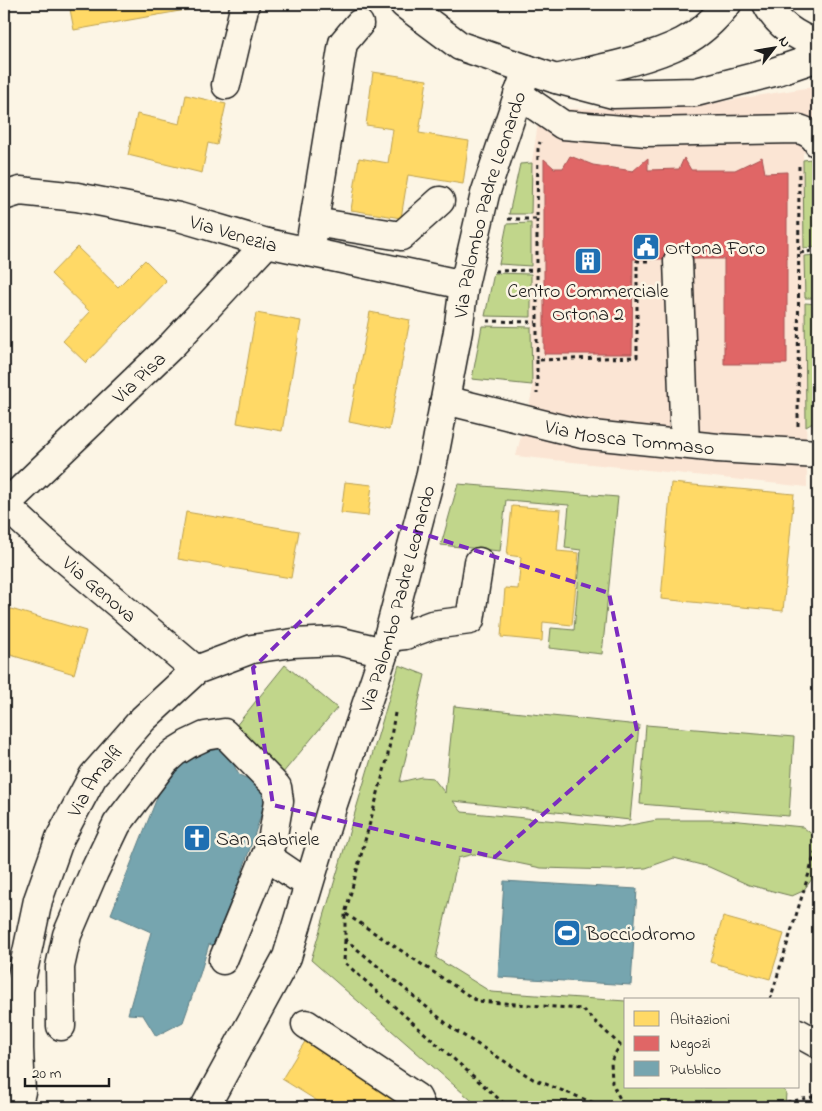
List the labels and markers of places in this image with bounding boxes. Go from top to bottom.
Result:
public building icon: Ortona Foro [631,232,661,262]
place label: Ortona Foro [665,235,765,264]
building icon: Centro Commerciale Ortona 2 [573,246,603,276]
place label: Centro Commerciale Ortona 2 [507,278,669,330]
church icon: San Gabriele [182,823,212,853]
place label: San Gabriele [216,826,320,855]
sports icon: Bocciodromo [552,918,582,948]
place label: Bocciodromo [585,921,695,950]

